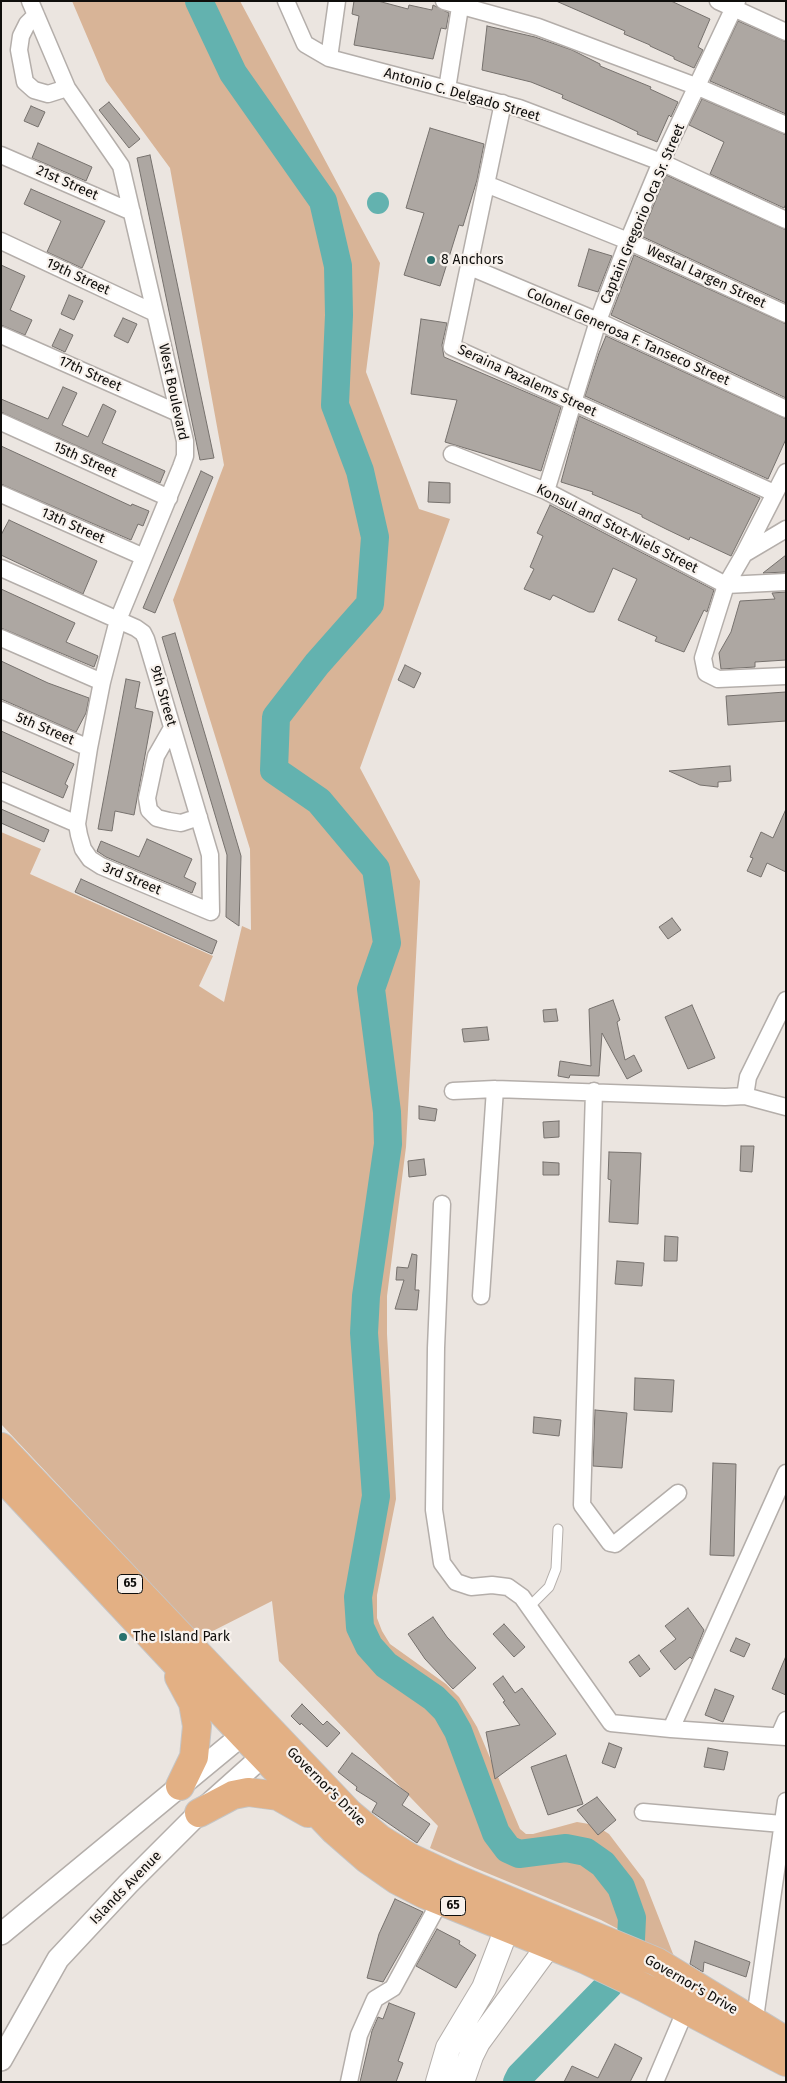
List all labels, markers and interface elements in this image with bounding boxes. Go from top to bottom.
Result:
street label: Antonio C. Delgado Street [382,65,542,125]
street label: Captain Gregorio Oca Sr. Street [597,121,689,307]
street label: 21st Street [33,162,101,204]
street label: Westal Largen Street [644,242,768,312]
place label: 8 Anchors [441,252,503,268]
marker: 8 Anchors [425,254,437,266]
street label: 19th Street [43,255,113,299]
street label: Colonel Generosa F. Tanseco Street [524,285,732,389]
street label: Seraina Pazalems Street [455,341,599,421]
street label: West Boulevard [155,342,191,442]
street label: 17th Street [56,353,124,395]
street label: 15th Street [51,439,119,481]
street label: Konsul and Stot-Niels Street [533,481,701,577]
street label: 13th Street [39,504,107,548]
street label: 9th Street [146,664,180,728]
street label: 5th Street [13,709,77,749]
street label: 3rd Street [100,859,164,899]
road number: 65 [118,1575,142,1594]
place label: The Island Park [133,1629,230,1645]
marker: The Island Park [117,1631,129,1643]
street label: Governor's Drive [283,1744,369,1830]
street label: Islands Avenue [87,1848,165,1928]
road number: 65 [440,1896,466,1915]
street label: Governor's Drive [641,1952,741,2018]

